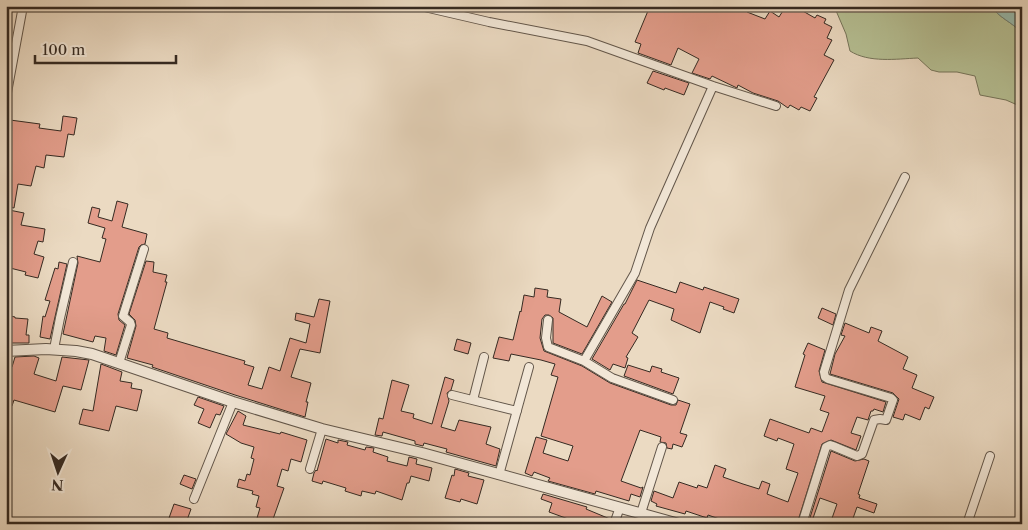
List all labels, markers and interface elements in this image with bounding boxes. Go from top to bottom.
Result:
scale bar [35,32,176,64]
text: 100 m [42,40,85,59]
north arrow [32,448,82,498]
text: N [51,476,64,494]

